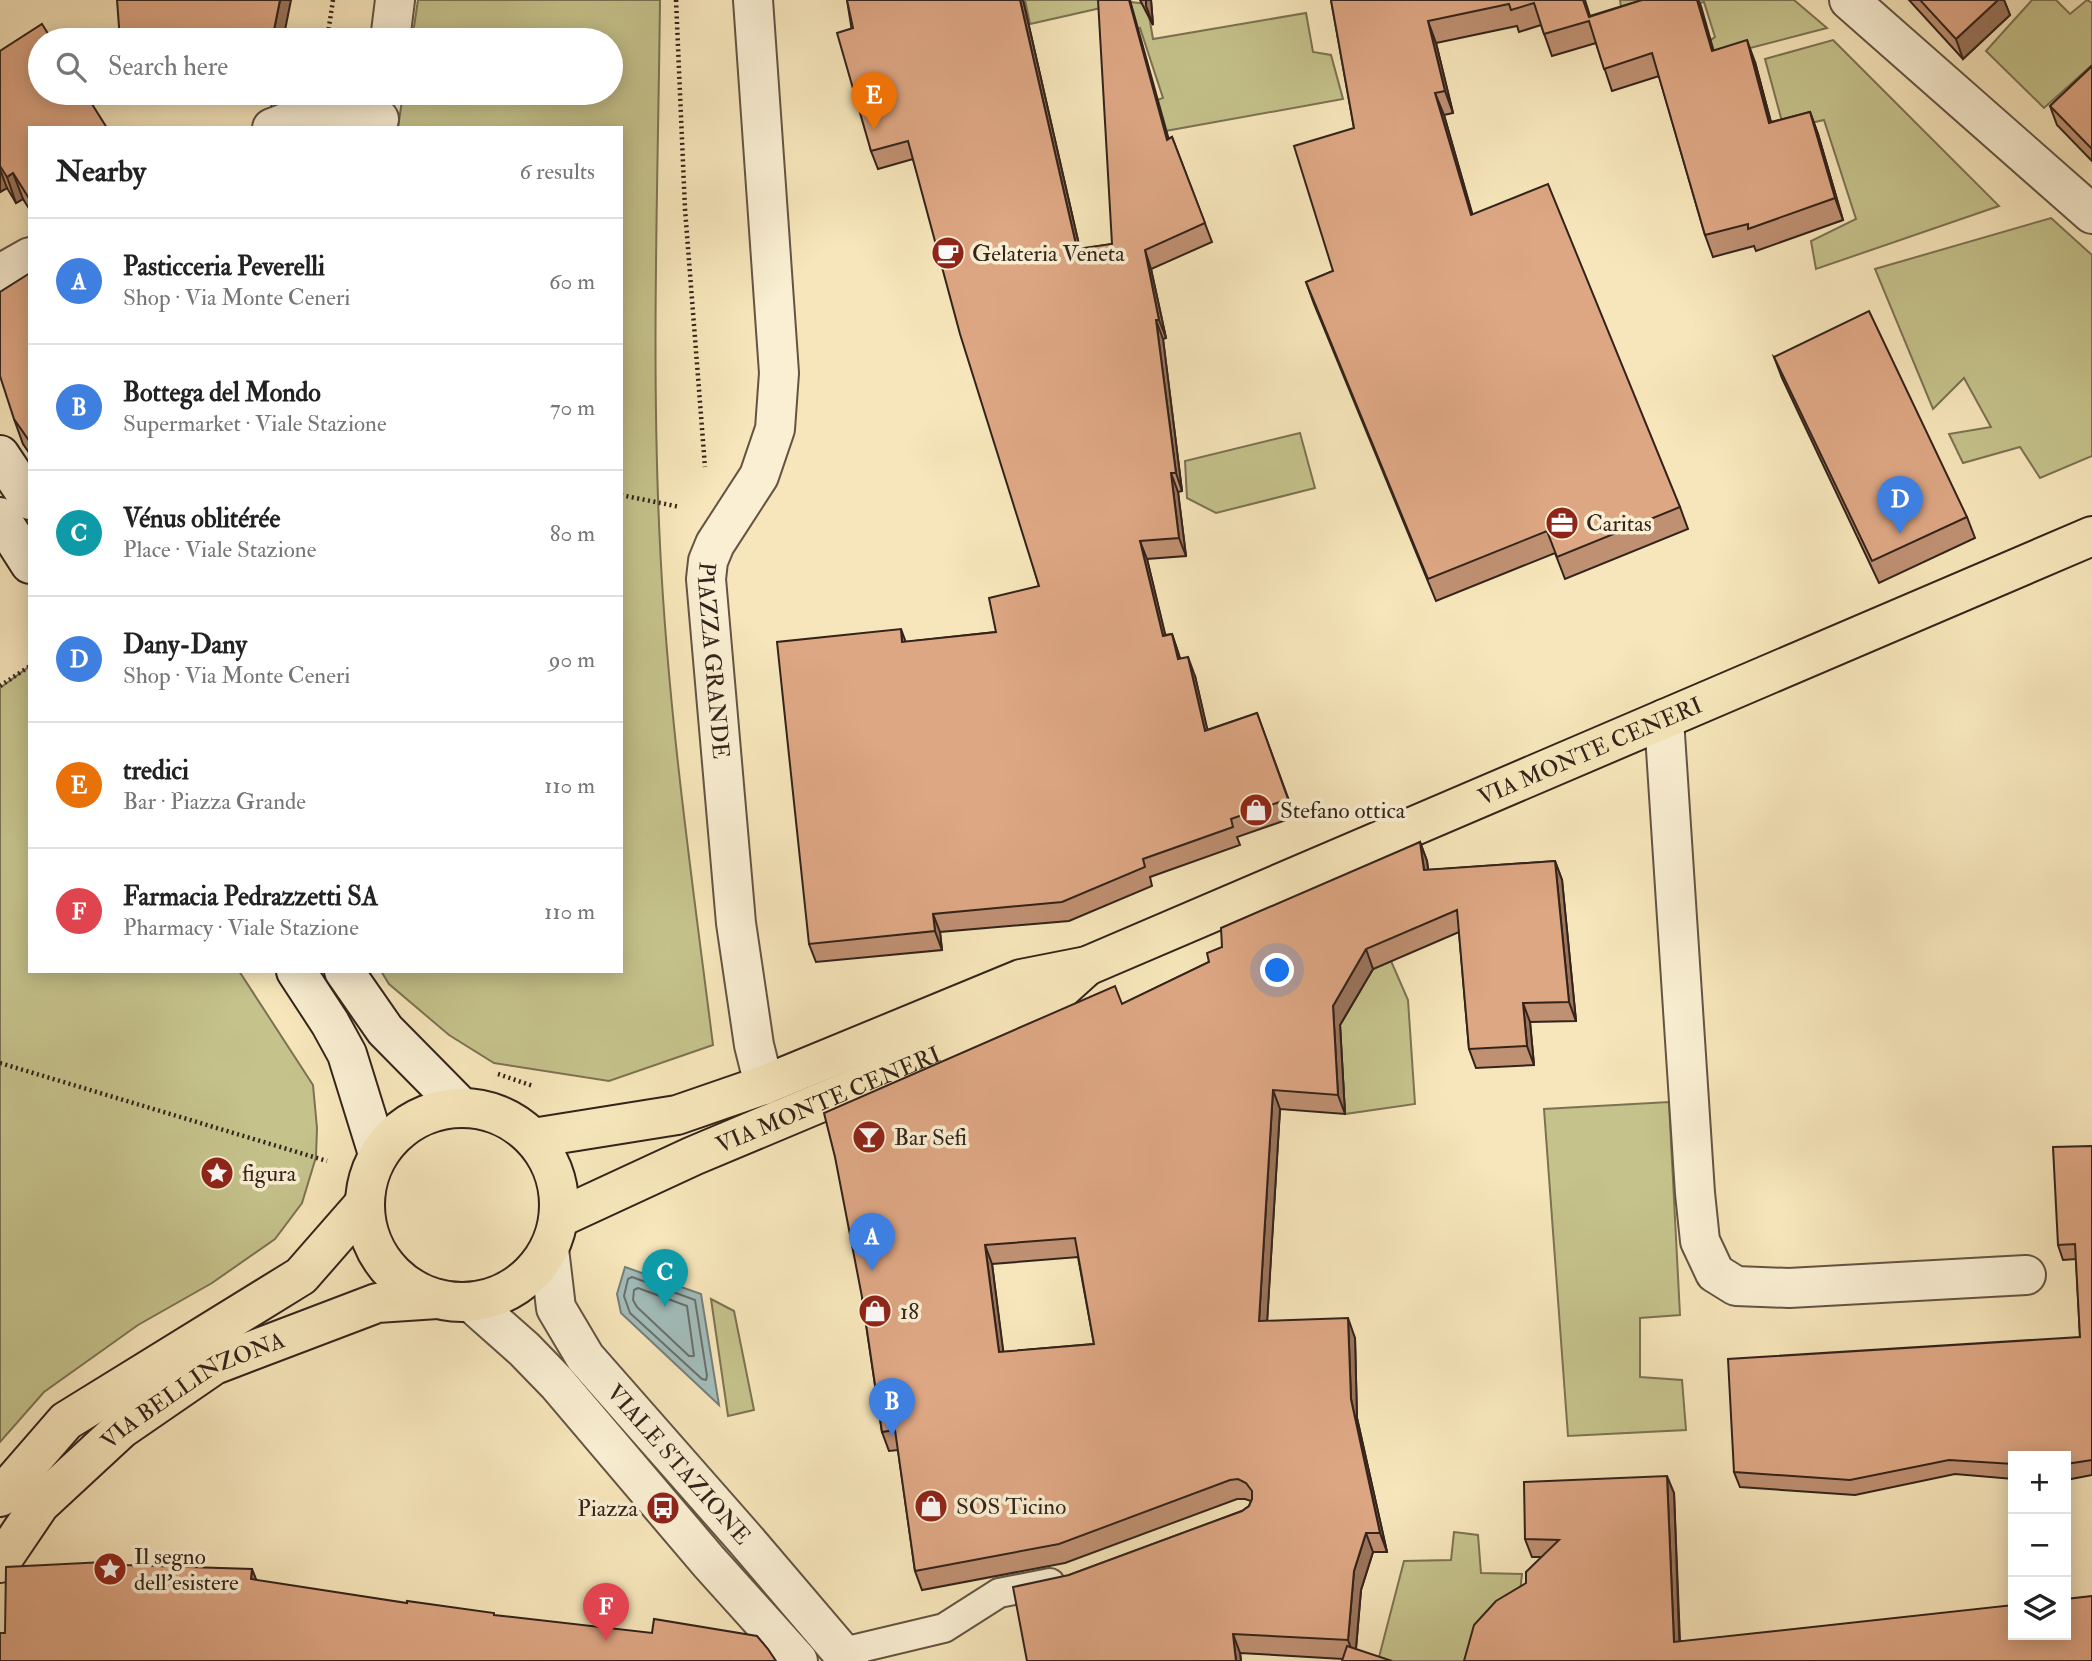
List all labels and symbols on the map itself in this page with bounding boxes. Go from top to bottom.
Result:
pin: E [851,72,897,130]
cafe icon: Gelateria Veneta [929,234,967,272]
place label: Gelateria Veneta [972,239,1125,268]
pin: D [1877,476,1923,534]
office icon: Caritas [1543,504,1581,542]
place label: Caritas [1586,509,1652,538]
street label: PIAZZA GRANDE [691,561,736,760]
street label: VIA MONTE CENERI [1474,691,1706,812]
shop icon: Stefano ottica [1237,791,1275,829]
place label: Stefano ottica [1280,796,1406,825]
your location [1260,953,1294,987]
street label: VIA MONTE CENERI [711,1040,945,1160]
bar icon: Bar Sefi [850,1118,888,1156]
place label: Bar Sefi [894,1123,967,1152]
place icon: figura [198,1154,236,1192]
place label: figura [242,1159,297,1188]
pin: A [849,1213,895,1271]
pin: C [642,1249,688,1307]
shop icon: 18 [856,1292,894,1330]
place label: 18 [900,1297,919,1326]
street label: VIA BELLINZONA [95,1325,289,1455]
street label: VIALE STAZIONE [601,1378,757,1551]
pin: B [869,1378,915,1436]
shop icon: SOS Ticino [912,1487,950,1525]
bus stop icon: Piazza [644,1489,682,1527]
place label: SOS Ticino [956,1492,1066,1521]
place label: Piazza [577,1494,639,1523]
place label: Il segno dell'esistere [134,1542,239,1597]
place icon: Il segno dell'esistere [91,1550,129,1588]
pin: F [583,1583,629,1641]

